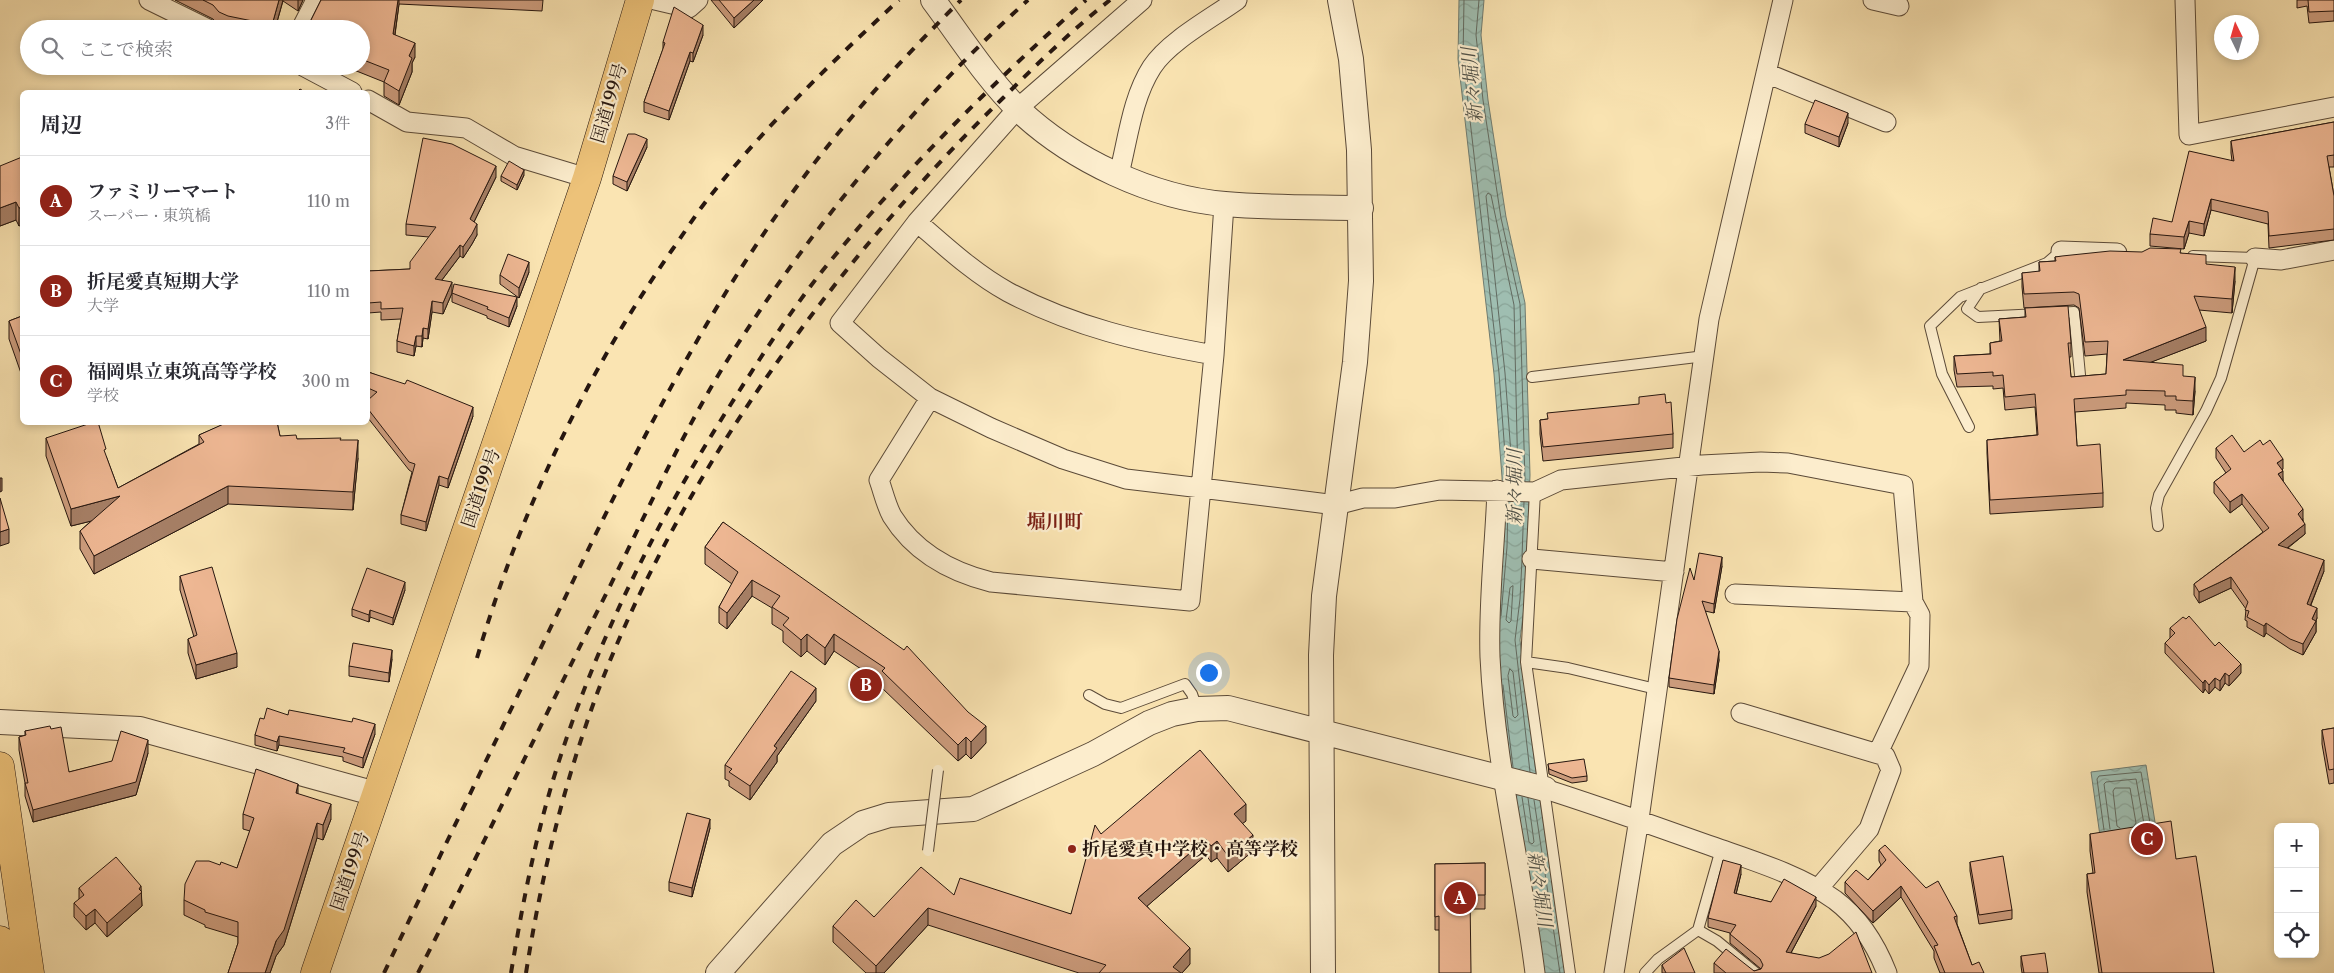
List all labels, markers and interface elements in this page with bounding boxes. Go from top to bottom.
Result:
north arrow [2214,15,2259,60]
search box [20,20,370,75]
icon: search [38,34,66,62]
text: ここで検索 [78,38,173,61]
water label: 新々堀川 [1457,44,1487,124]
street label: 国道199号 [586,60,632,146]
text: 周辺 [40,112,82,137]
text: 3件 [325,113,350,133]
text: ファミリーマート [87,180,239,203]
text: A [50,191,62,211]
text: 110 m [307,191,350,211]
text: スーパー · 東筑橋 [87,205,210,225]
text: 折尾愛真短期大学 [87,270,239,293]
text: B [50,281,62,301]
text: 110 m [307,281,350,301]
text: 大学 [87,295,119,315]
text: 福岡県立東筑高等学校 [87,360,277,383]
text: C [50,371,62,391]
text: 300 m [302,371,350,391]
text: 学校 [87,385,119,405]
street label: 国道199号 [457,445,505,531]
water label: 新々堀川 [1503,447,1526,525]
district label: 堀川町 [1026,510,1084,533]
your location [1196,660,1222,686]
pin: B [850,666,882,704]
pin: C [2131,820,2163,858]
map controls [2274,823,2319,958]
button: + [2274,823,2319,868]
street label: 国道199号 [326,828,374,914]
place label: 折尾愛真中学校・高等学校 [1082,838,1298,860]
marker: 折尾愛真中学校・高等学校 [1066,843,1078,855]
water label: 新々堀川 [1523,850,1557,930]
button: − [2274,868,2319,913]
pin: A [1444,879,1476,917]
button: locate [2274,913,2319,958]

